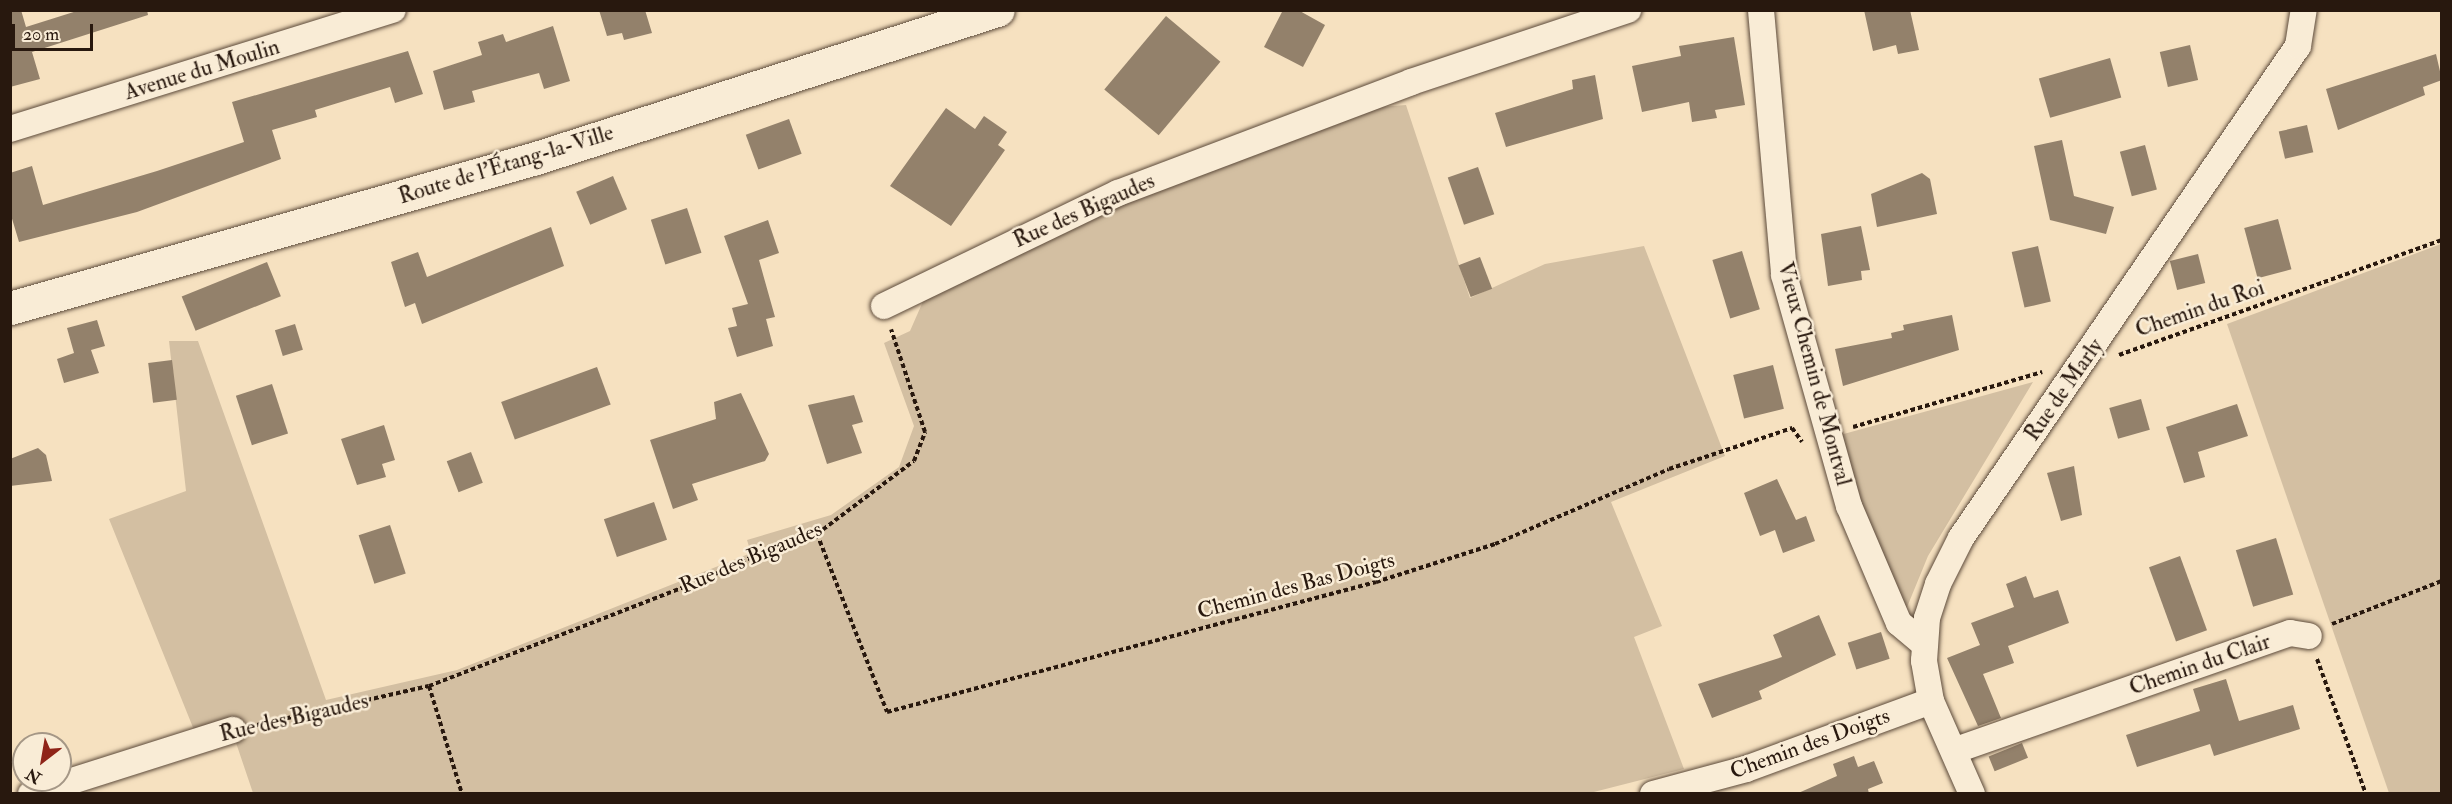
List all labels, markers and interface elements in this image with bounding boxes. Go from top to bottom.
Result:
scale bar [15,12,96,50]
text: 20 m [23,23,59,46]
street label: Avenue du Moulin [121,34,283,106]
street label: Route de l'Étang-la-Ville [395,120,617,210]
street label: Rue des Bigaudes [1009,168,1159,254]
street label: Vieux Chemin de Montval [1771,259,1857,489]
street label: Chemin du Roi [2132,275,2268,343]
street label: Rue de Marly [2019,334,2109,446]
street label: Rue des Bigaudes [676,516,826,600]
street label: Chemin des Bas Doigts [1194,547,1398,625]
street label: Chemin du Clair [2126,629,2274,701]
street label: Rue des Bigaudes [217,688,371,748]
street label: Chemin des Doigts [1727,703,1893,785]
north arrow [12,732,72,792]
text: N [22,763,45,788]

